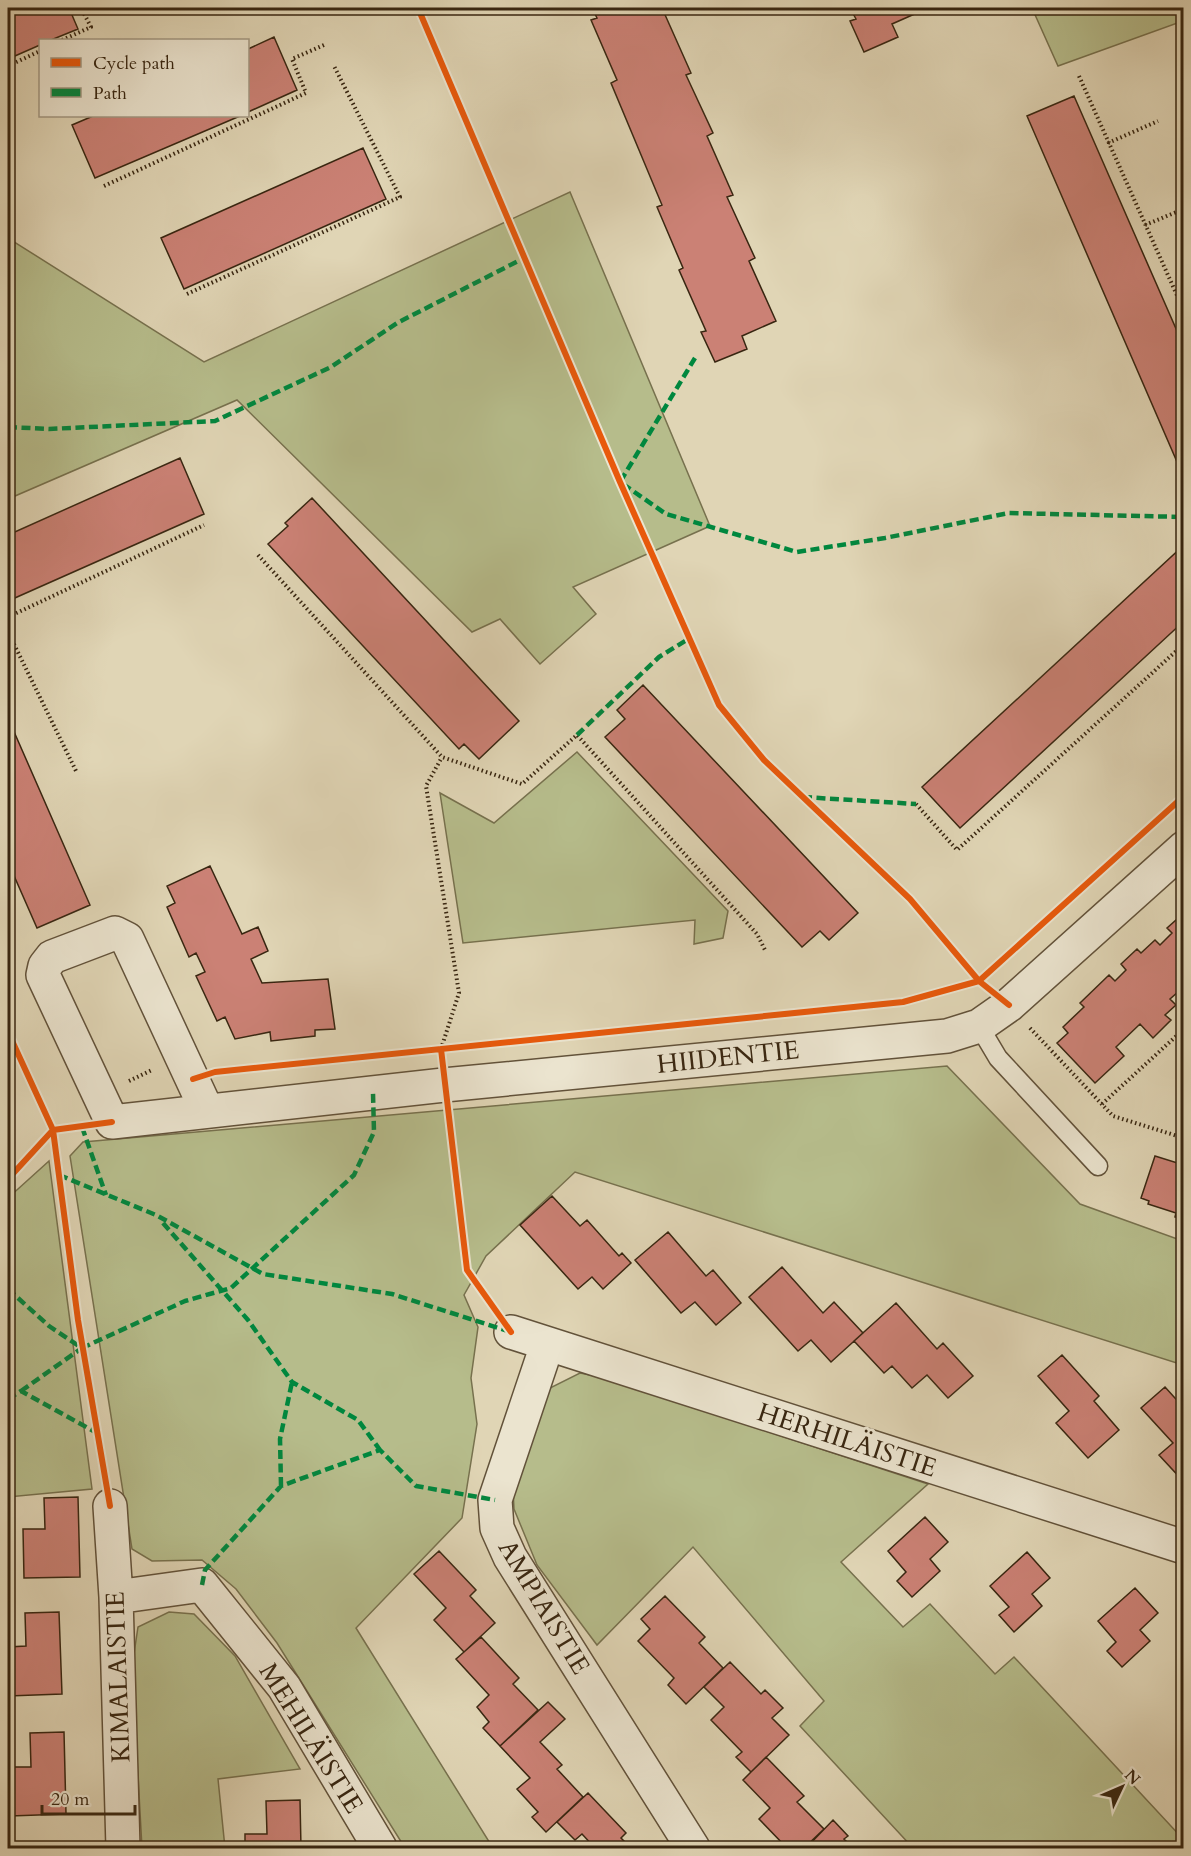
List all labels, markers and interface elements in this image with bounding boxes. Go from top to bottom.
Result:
legend [39,39,249,117]
text: Cycle path [93,51,175,76]
text: Path [93,81,127,106]
street label: HIIDENTIE [655,1032,801,1082]
street label: HERHILÄISTIE [753,1395,941,1485]
street label: AMPIAISTIE [490,1533,598,1681]
street label: KIMALAISTIE [98,1591,138,1763]
street label: MEHILÄISTIE [251,1656,371,1820]
north arrow [1092,1757,1152,1817]
text: N [1119,1765,1145,1790]
scale bar [42,1778,135,1816]
text: 20 m [51,1787,90,1812]

